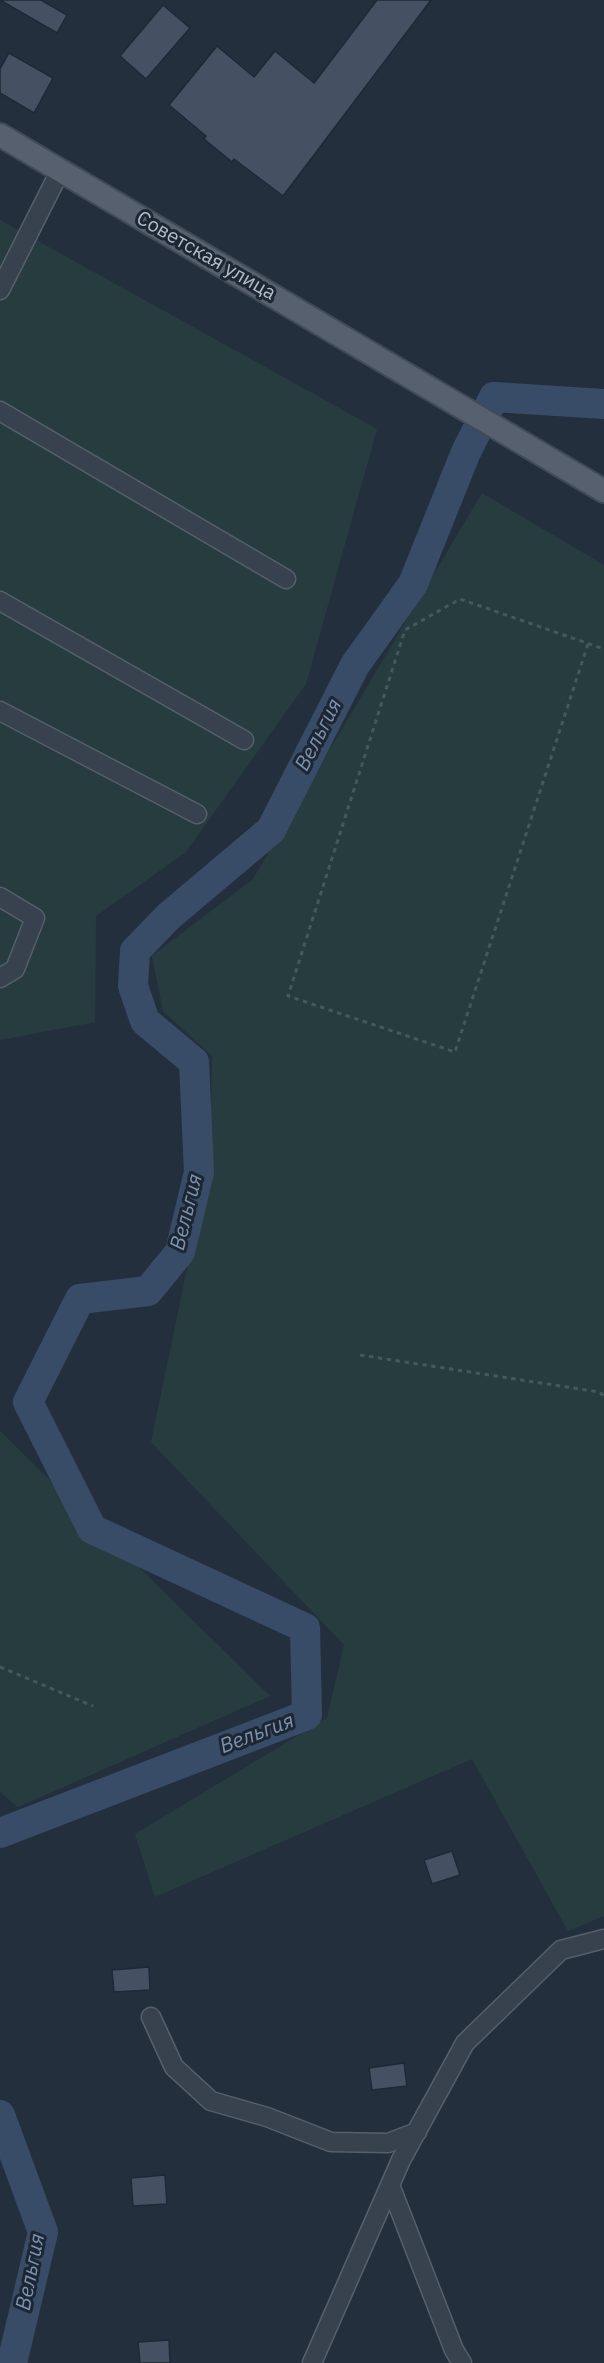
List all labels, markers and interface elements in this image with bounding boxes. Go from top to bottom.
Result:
street label: Советская улица [132,206,280,306]
water label: Вельгия [290,695,348,775]
water label: Вельгия [165,1171,209,1253]
water label: Вельгия [216,1708,298,1760]
water label: Вельгия [11,2231,51,2313]

